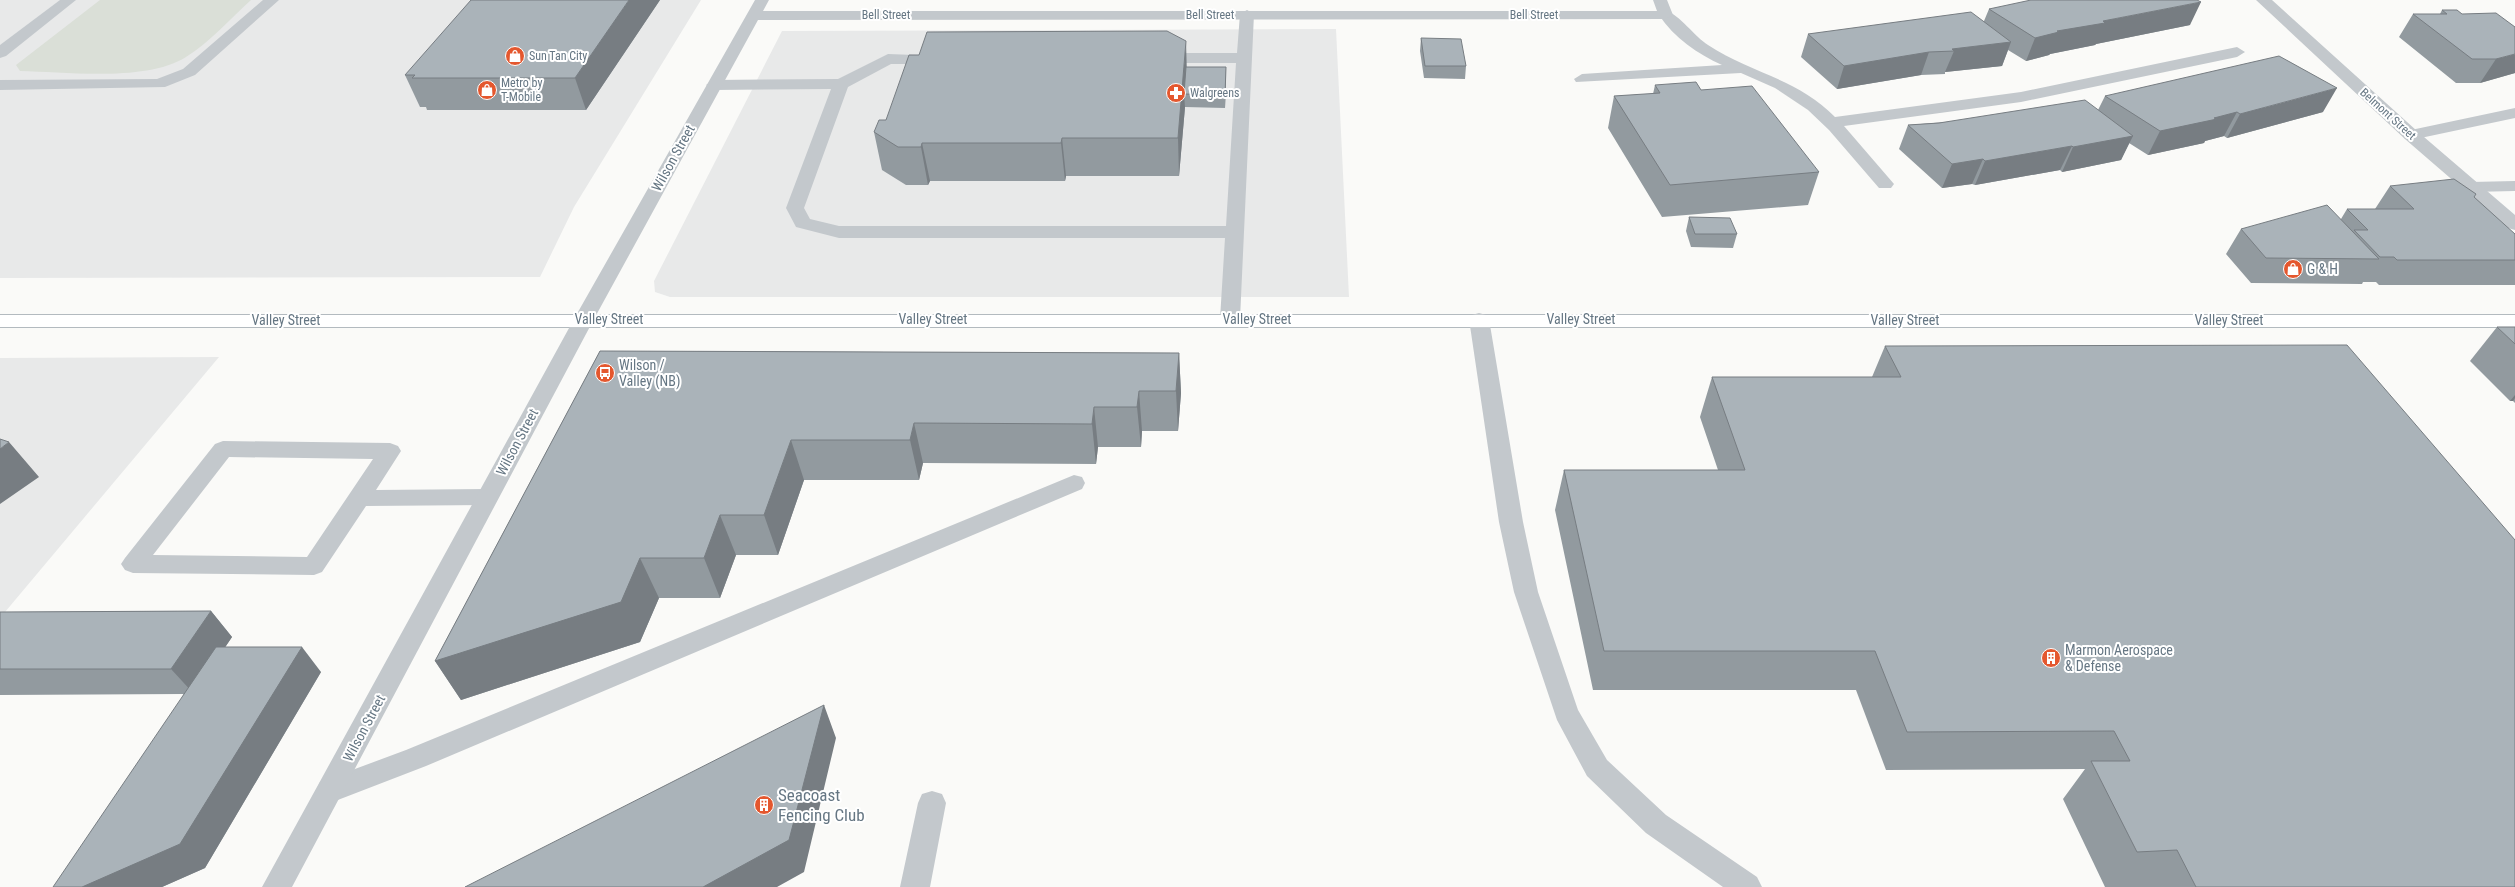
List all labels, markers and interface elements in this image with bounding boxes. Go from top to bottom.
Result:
street label: Bell Street [862,8,911,22]
street label: Bell Street [1186,8,1235,22]
street label: Bell Street [1510,8,1559,22]
shop icon: Sun Tan City [504,45,526,67]
place label: Sun Tan City [529,49,587,63]
place label: Metro by T-Mobile [501,76,542,104]
shop icon: Metro by T-Mobile [476,79,498,101]
pharmacy icon: Walgreens [1165,82,1187,104]
street label: Belmont Street [2357,85,2419,143]
place label: Walgreens [1190,86,1239,100]
street label: Wilson Street [648,122,698,194]
shop icon: G & H [2282,258,2304,280]
place label: G & H [2307,261,2338,277]
street label: Valley Street [575,311,644,327]
street label: Valley Street [899,311,968,327]
street label: Valley Street [1223,311,1292,327]
street label: Valley Street [1547,311,1616,327]
street label: Valley Street [252,312,321,328]
street label: Valley Street [1871,312,1940,328]
street label: Valley Street [2195,312,2264,328]
place label: Wilson / Valley (NB) [619,357,680,390]
bus stop icon: Wilson / Valley (NB) [594,362,616,384]
street label: Wilson Street [493,406,541,478]
place label: Marmon Aerospace & Defense [2065,642,2173,674]
building icon: Marmon Aerospace & Defense [2040,647,2062,669]
street label: Wilson Street [340,692,388,764]
place label: Seacoast Fencing Club [778,785,865,825]
building icon: Seacoast Fencing Club [753,794,775,816]

